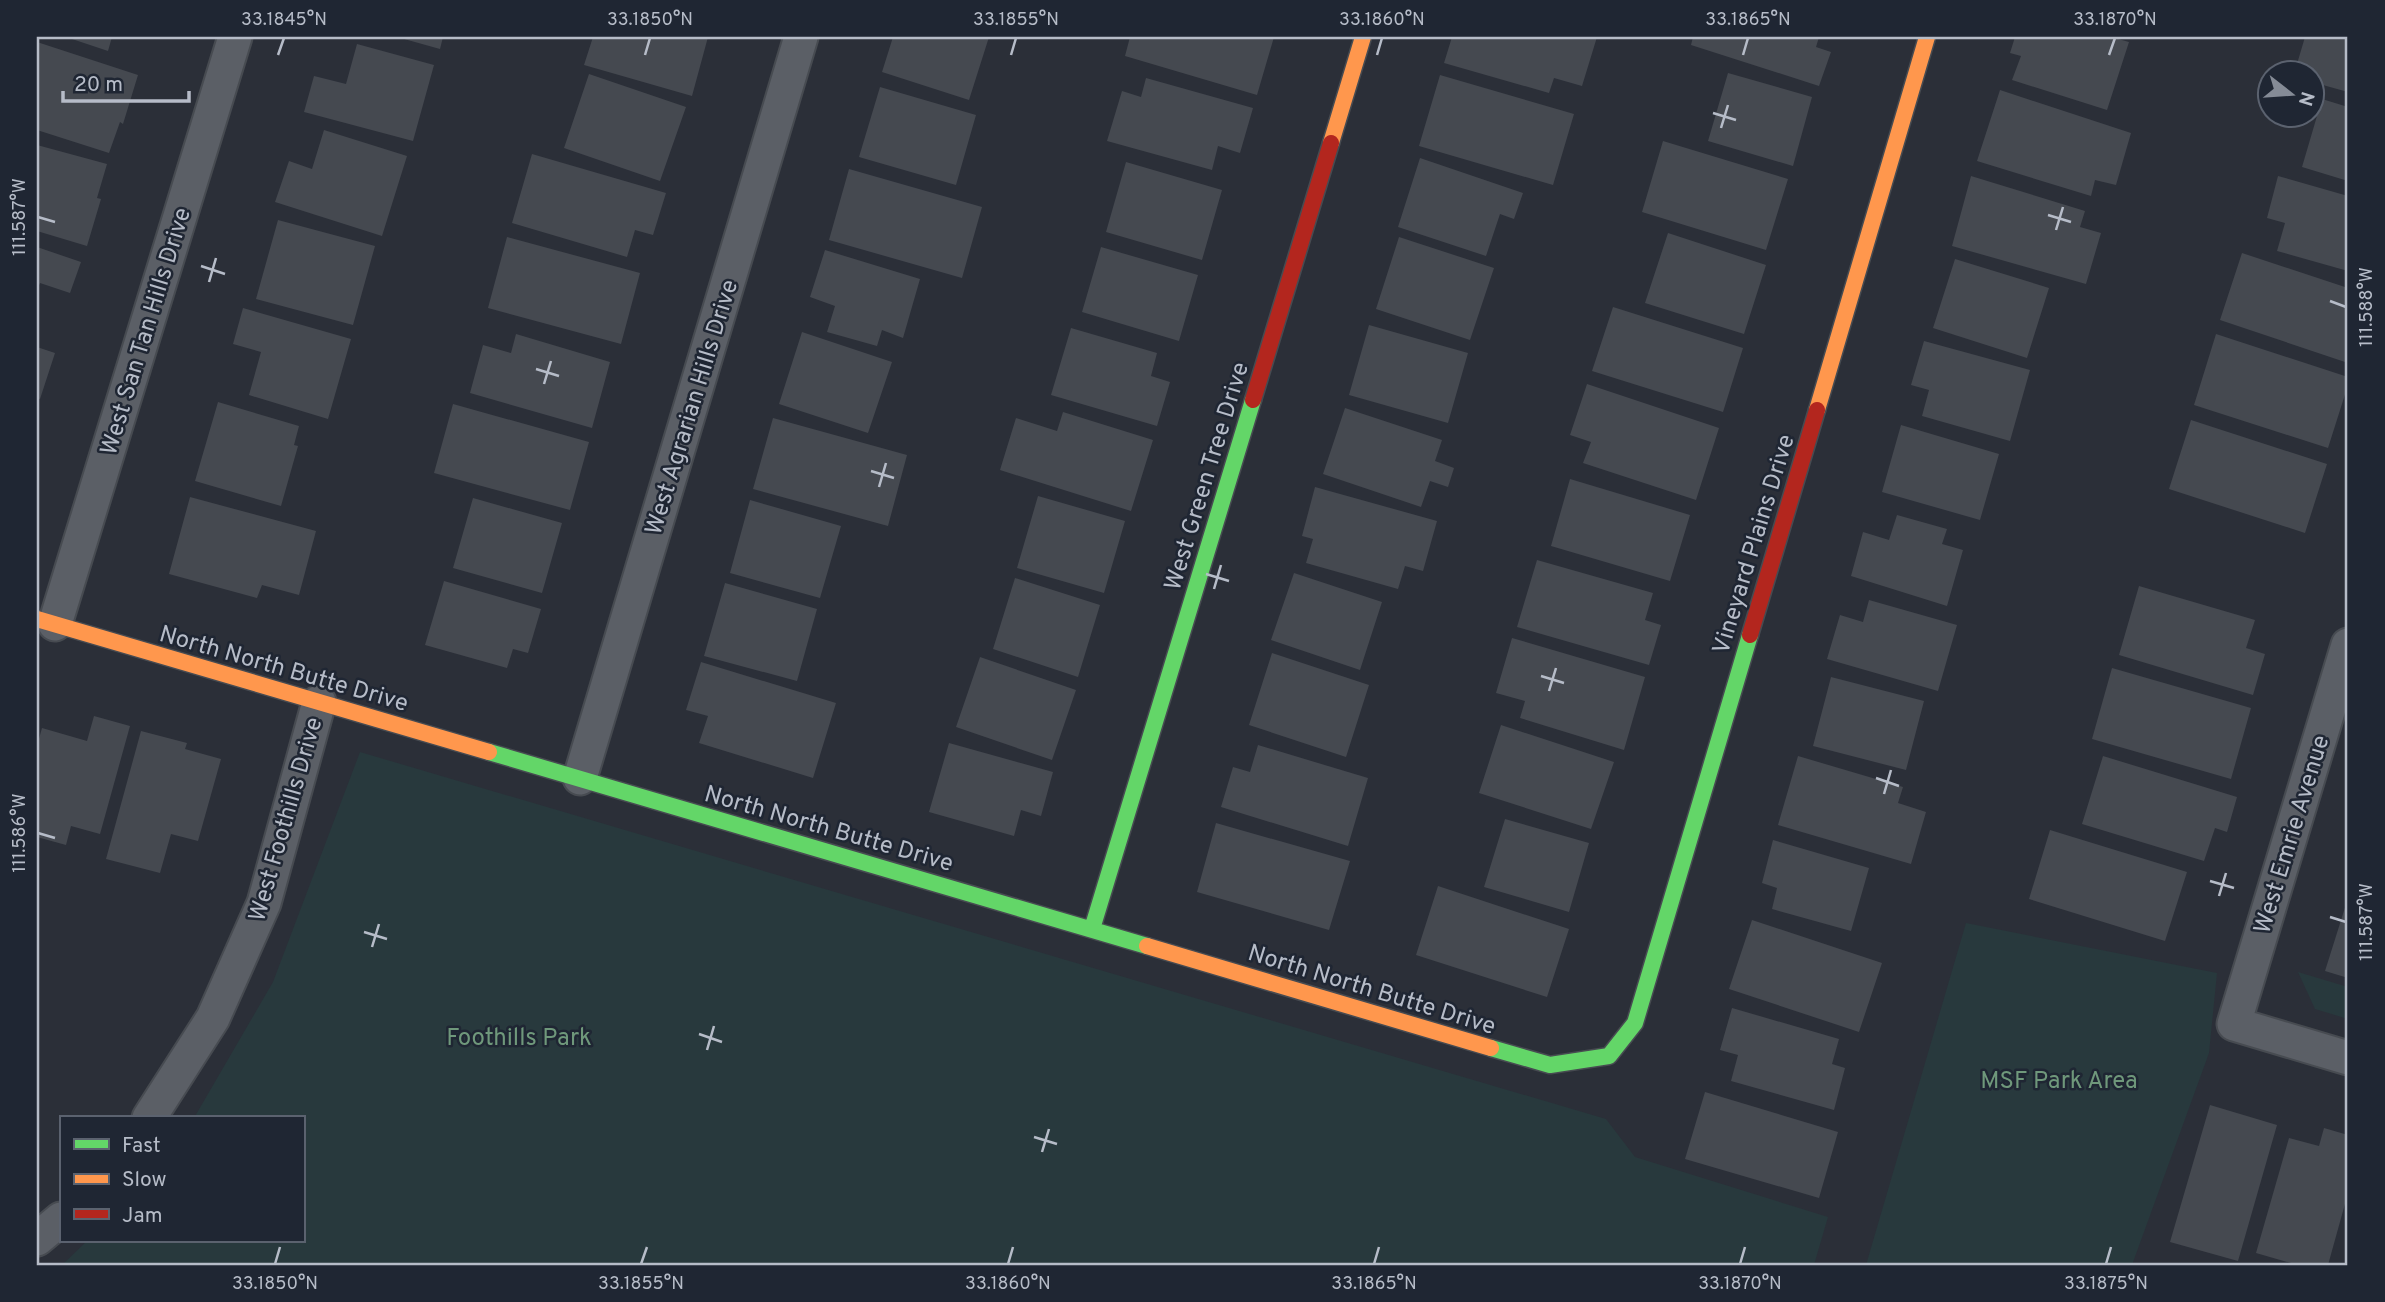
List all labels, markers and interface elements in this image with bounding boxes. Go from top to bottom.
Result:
text: 33.1845°N [241,9,327,32]
text: 33.1850°N [607,9,693,32]
text: 33.1855°N [973,9,1059,32]
text: 33.1860°N [1339,9,1425,32]
text: 33.1865°N [1705,9,1791,32]
text: 33.1870°N [2073,9,2157,32]
scale bar [63,60,189,104]
north arrow [2256,60,2326,130]
text: 20 m [74,72,123,99]
text: N [2292,88,2319,108]
text: 111.587°W [9,178,32,256]
street label: West San Tan Hills Drive [95,204,199,459]
text: 111.588°W [2356,267,2379,347]
street label: West Agrarian Hills Drive [640,276,746,539]
street label: West Green Tree Drive [1159,359,1257,594]
street label: Vineyard Plains Drive [1707,431,1803,658]
street label: North North Butte Drive [155,620,411,720]
street label: West Foothills Drive [243,714,330,925]
street label: West Emrie Avenue [2248,732,2337,938]
street label: North North Butte Drive [700,780,956,880]
text: 111.586°W [9,793,32,873]
text: 111.587°W [2356,883,2379,961]
street label: North North Butte Drive [1244,939,1499,1043]
park label: Foothills Park [446,1024,592,1054]
park label: MSF Park Area [1980,1067,2138,1097]
legend [60,1116,304,1242]
text: Fast [122,1133,161,1160]
text: Slow [122,1167,167,1194]
text: Jam [122,1203,163,1230]
text: 33.1850°N [232,1273,318,1296]
text: 33.1855°N [598,1273,684,1296]
text: 33.1860°N [965,1273,1051,1296]
text: 33.1865°N [1331,1273,1417,1296]
text: 33.1870°N [1698,1273,1782,1296]
text: 33.1875°N [2064,1273,2148,1296]

